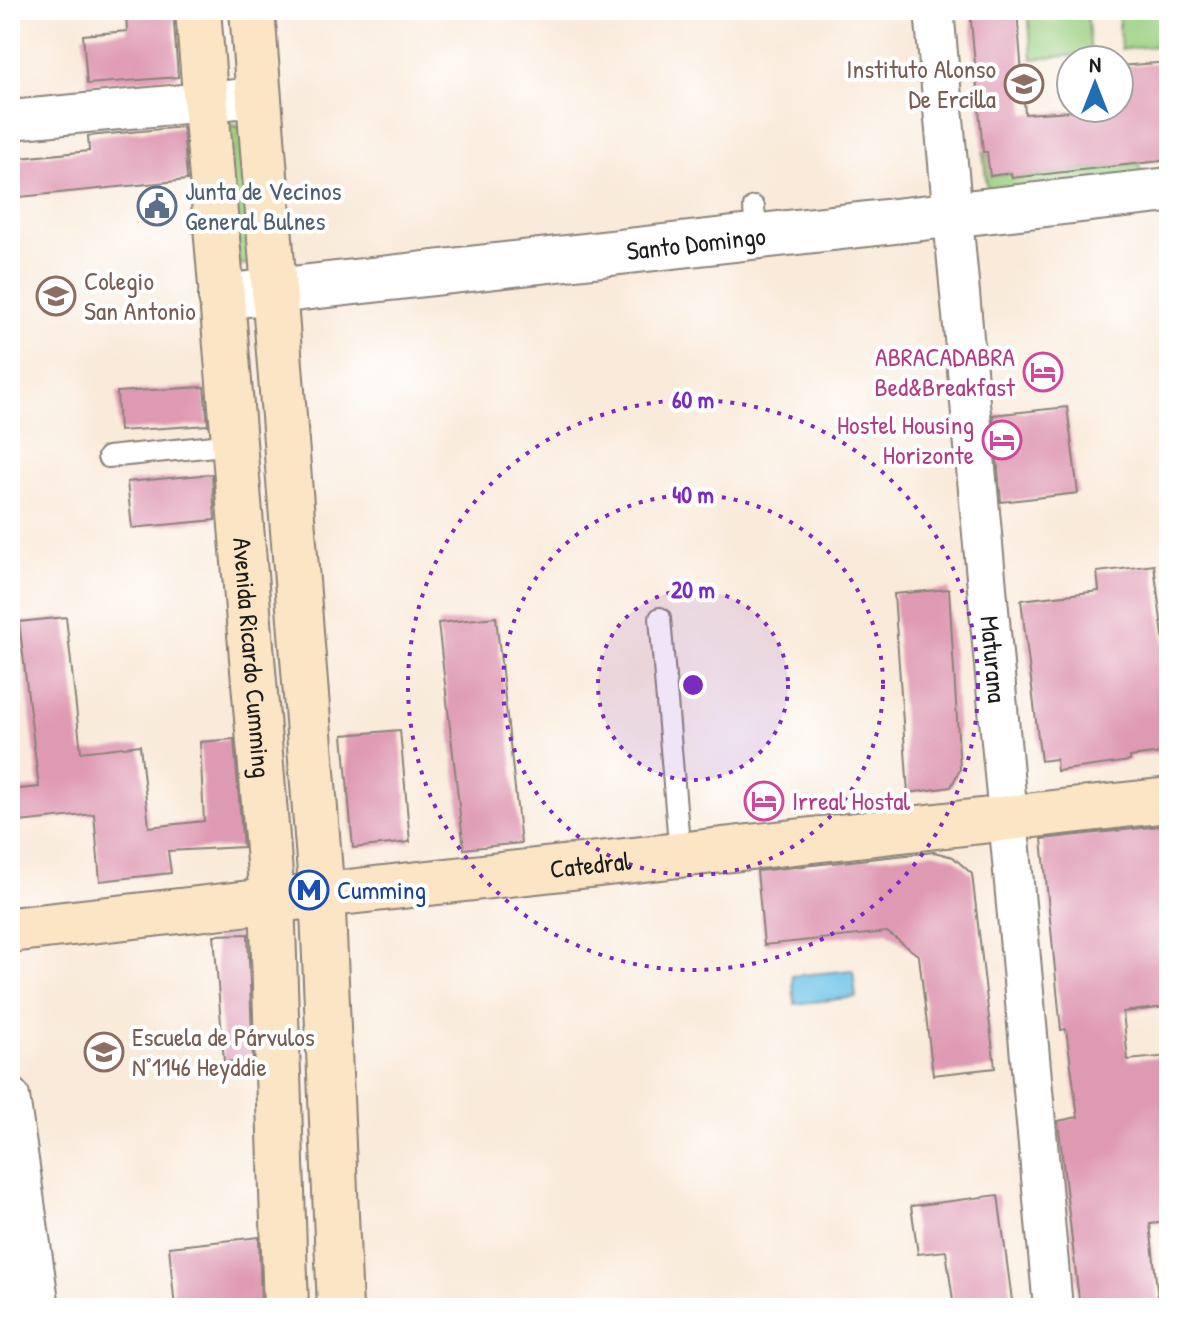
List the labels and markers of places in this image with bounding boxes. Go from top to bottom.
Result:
place label: Instituto Alonso De Ercilla [846,51,996,116]
school or university icon: Instituto Alonso De Ercilla [1003,63,1045,105]
place label: Junta de Vecinos General Bulnes [185,173,341,238]
public building icon: Junta de Vecinos General Bulnes [136,185,178,227]
place label: Colegio San Antonio [84,263,196,328]
school or university icon: Colegio San Antonio [35,275,77,317]
place label: ABRACADABRA Bed&Breakfast [875,339,1016,404]
hotel icon: ABRACADABRA Bed&Breakfast [1022,351,1064,393]
place label: Hostel Housing Horizonte [837,407,974,472]
hotel icon: Hostel Housing Horizonte [981,419,1023,461]
centre of rings [679,671,707,699]
hotel icon: Irreal Hostal [743,780,785,822]
place label: Irreal Hostal [792,783,910,818]
metro station icon: Cumming [288,869,330,911]
place label: Cumming [337,872,426,907]
place label: Escuela de Párvulos N°1146 Heyddie [132,1019,315,1084]
school or university icon: Escuela de Párvulos N°1146 Heyddie [83,1031,125,1073]

